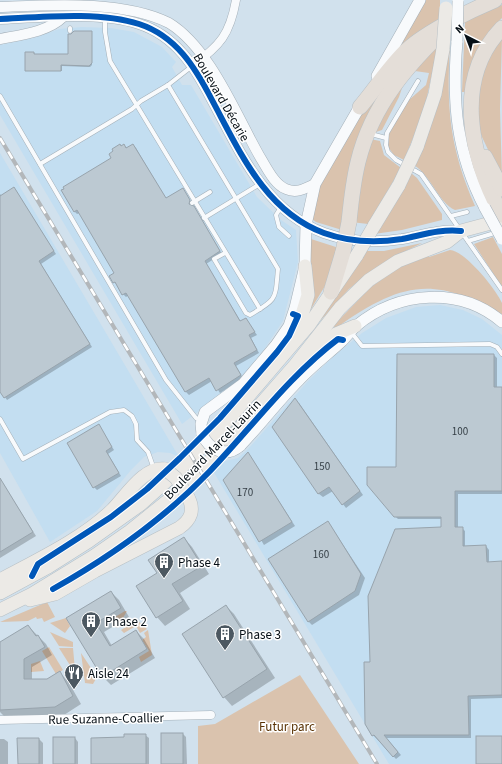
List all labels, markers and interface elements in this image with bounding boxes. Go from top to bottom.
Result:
north arrow [446,16,486,56]
text: N [452,21,467,37]
street label: Boulevard Décarie [189,50,254,145]
street label: Boulevard Marcel-Laurin [160,396,265,504]
house number: 100 [452,424,468,439]
house number: 150 [314,459,330,474]
house number: 170 [237,485,253,500]
house number: 160 [313,547,329,562]
building icon: Phase 4 [153,551,175,579]
place label: Phase 4 [178,554,220,572]
building icon: Phase 2 [80,610,102,638]
place label: Phase 2 [105,613,147,631]
building icon: Phase 3 [214,623,236,651]
place label: Phase 3 [239,626,281,644]
restaurant icon: Aisle 24 [63,662,85,690]
place label: Aisle 24 [88,665,130,683]
street label: Rue Suzanne-Coallier [48,709,165,729]
park label: Futur parc [259,718,315,736]

